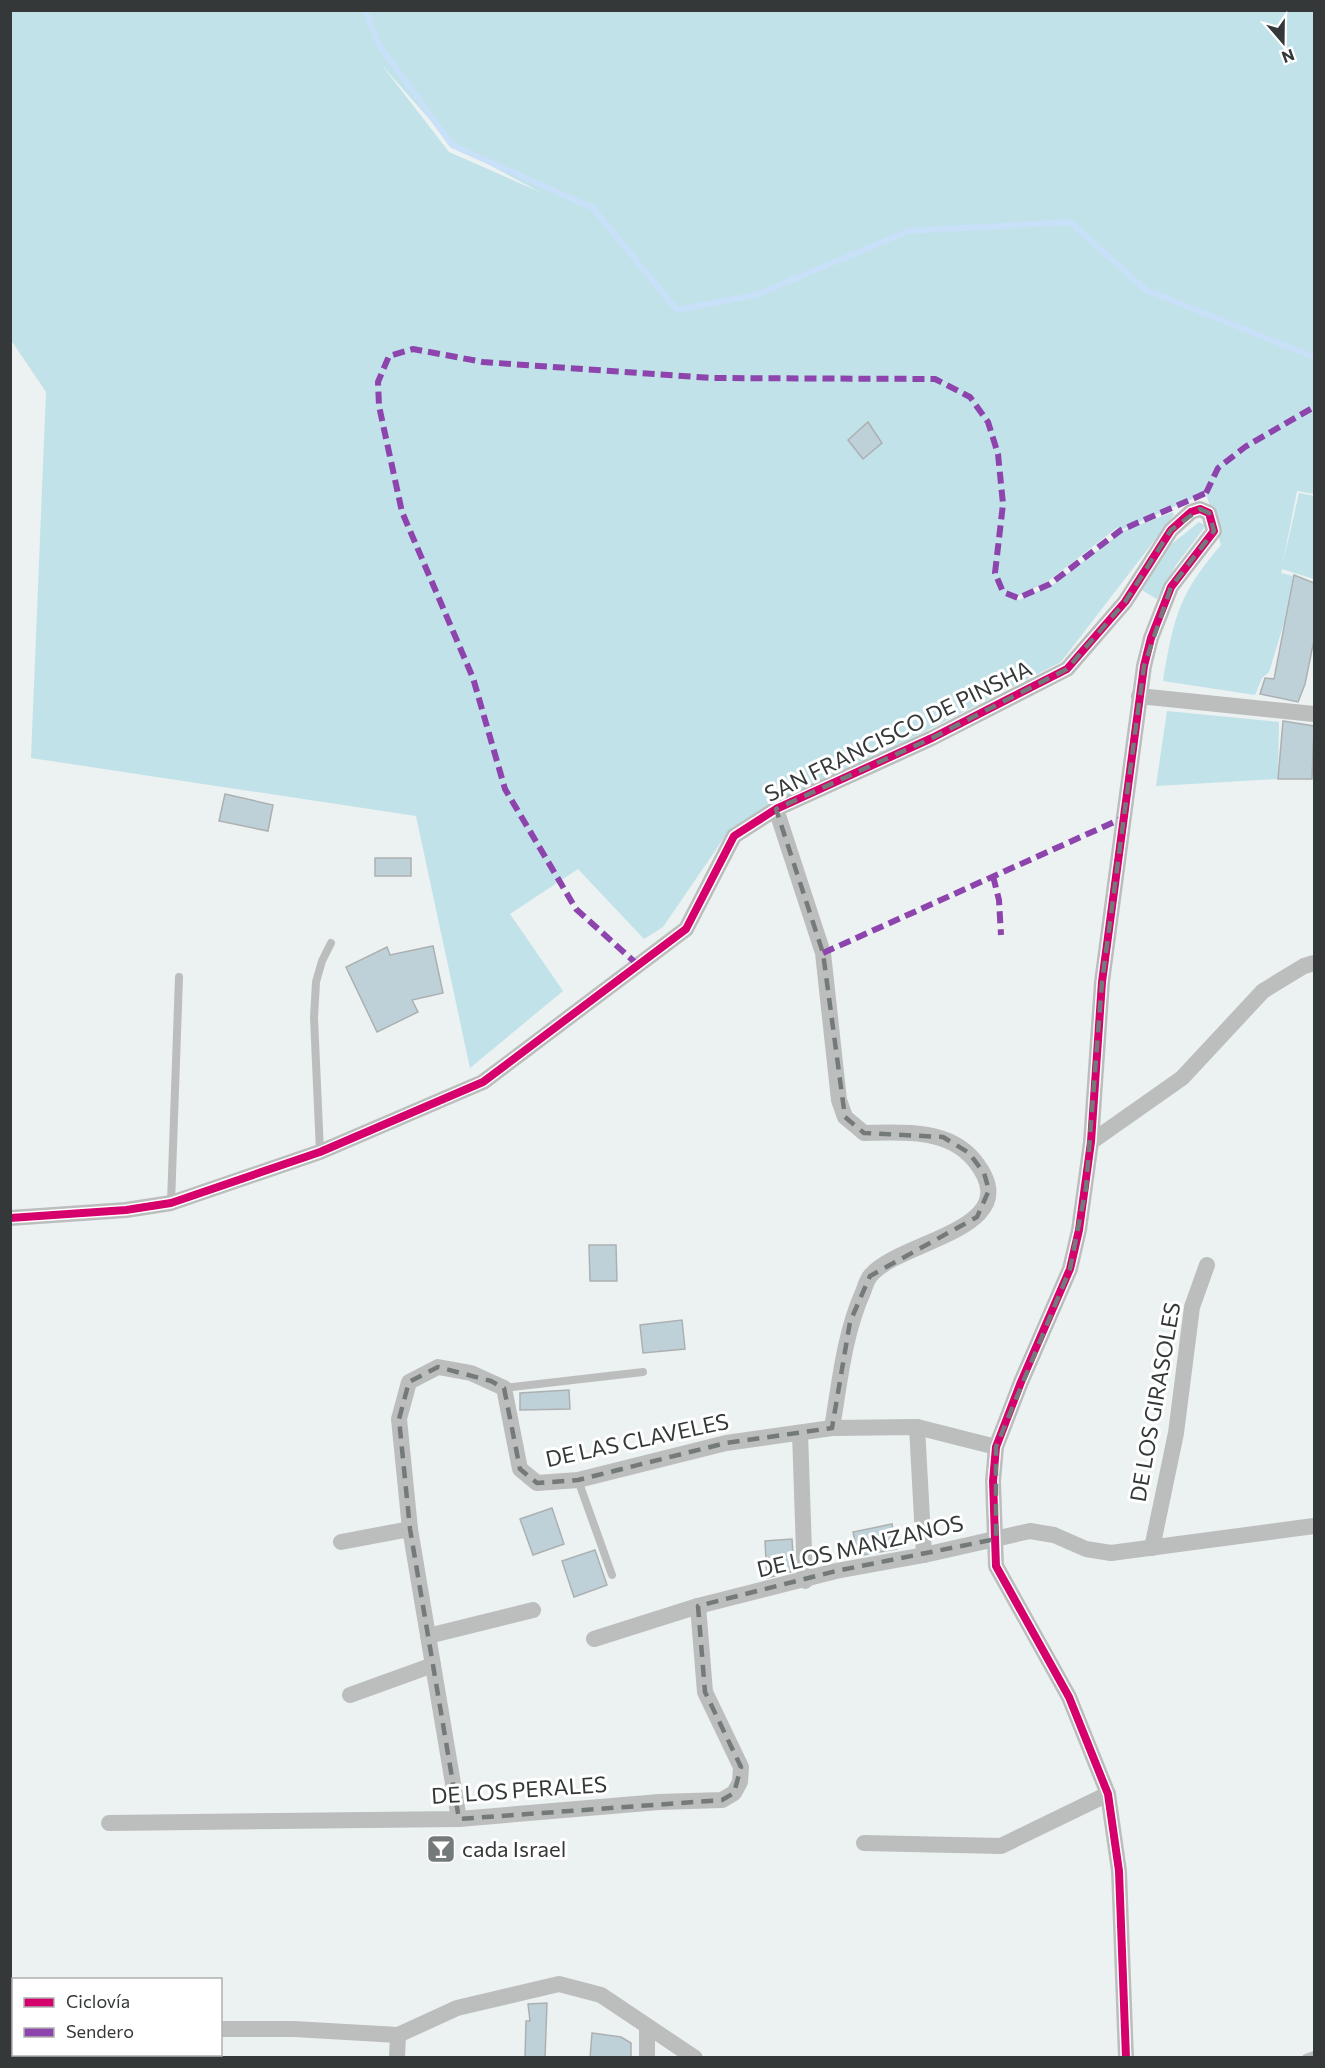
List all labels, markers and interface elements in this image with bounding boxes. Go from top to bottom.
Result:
north arrow [1253,12,1313,72]
text: N [1279,46,1297,68]
street label: SAN FRANCISCO DE PINSHA [760,654,1036,807]
street label: DE LOS GIRASOLES [1124,1300,1185,1504]
street label: DE LAS CLAVELES [543,1407,731,1472]
street label: DE LOS MANZANOS [754,1509,966,1582]
street label: DE LOS PERALES [430,1770,608,1809]
bar icon: cada Israel [425,1833,457,1865]
place label: cada Israel [462,1835,566,1862]
legend [12,1978,222,2056]
text: Ciclovía [66,1990,130,2012]
text: Sendero [66,2020,134,2042]

